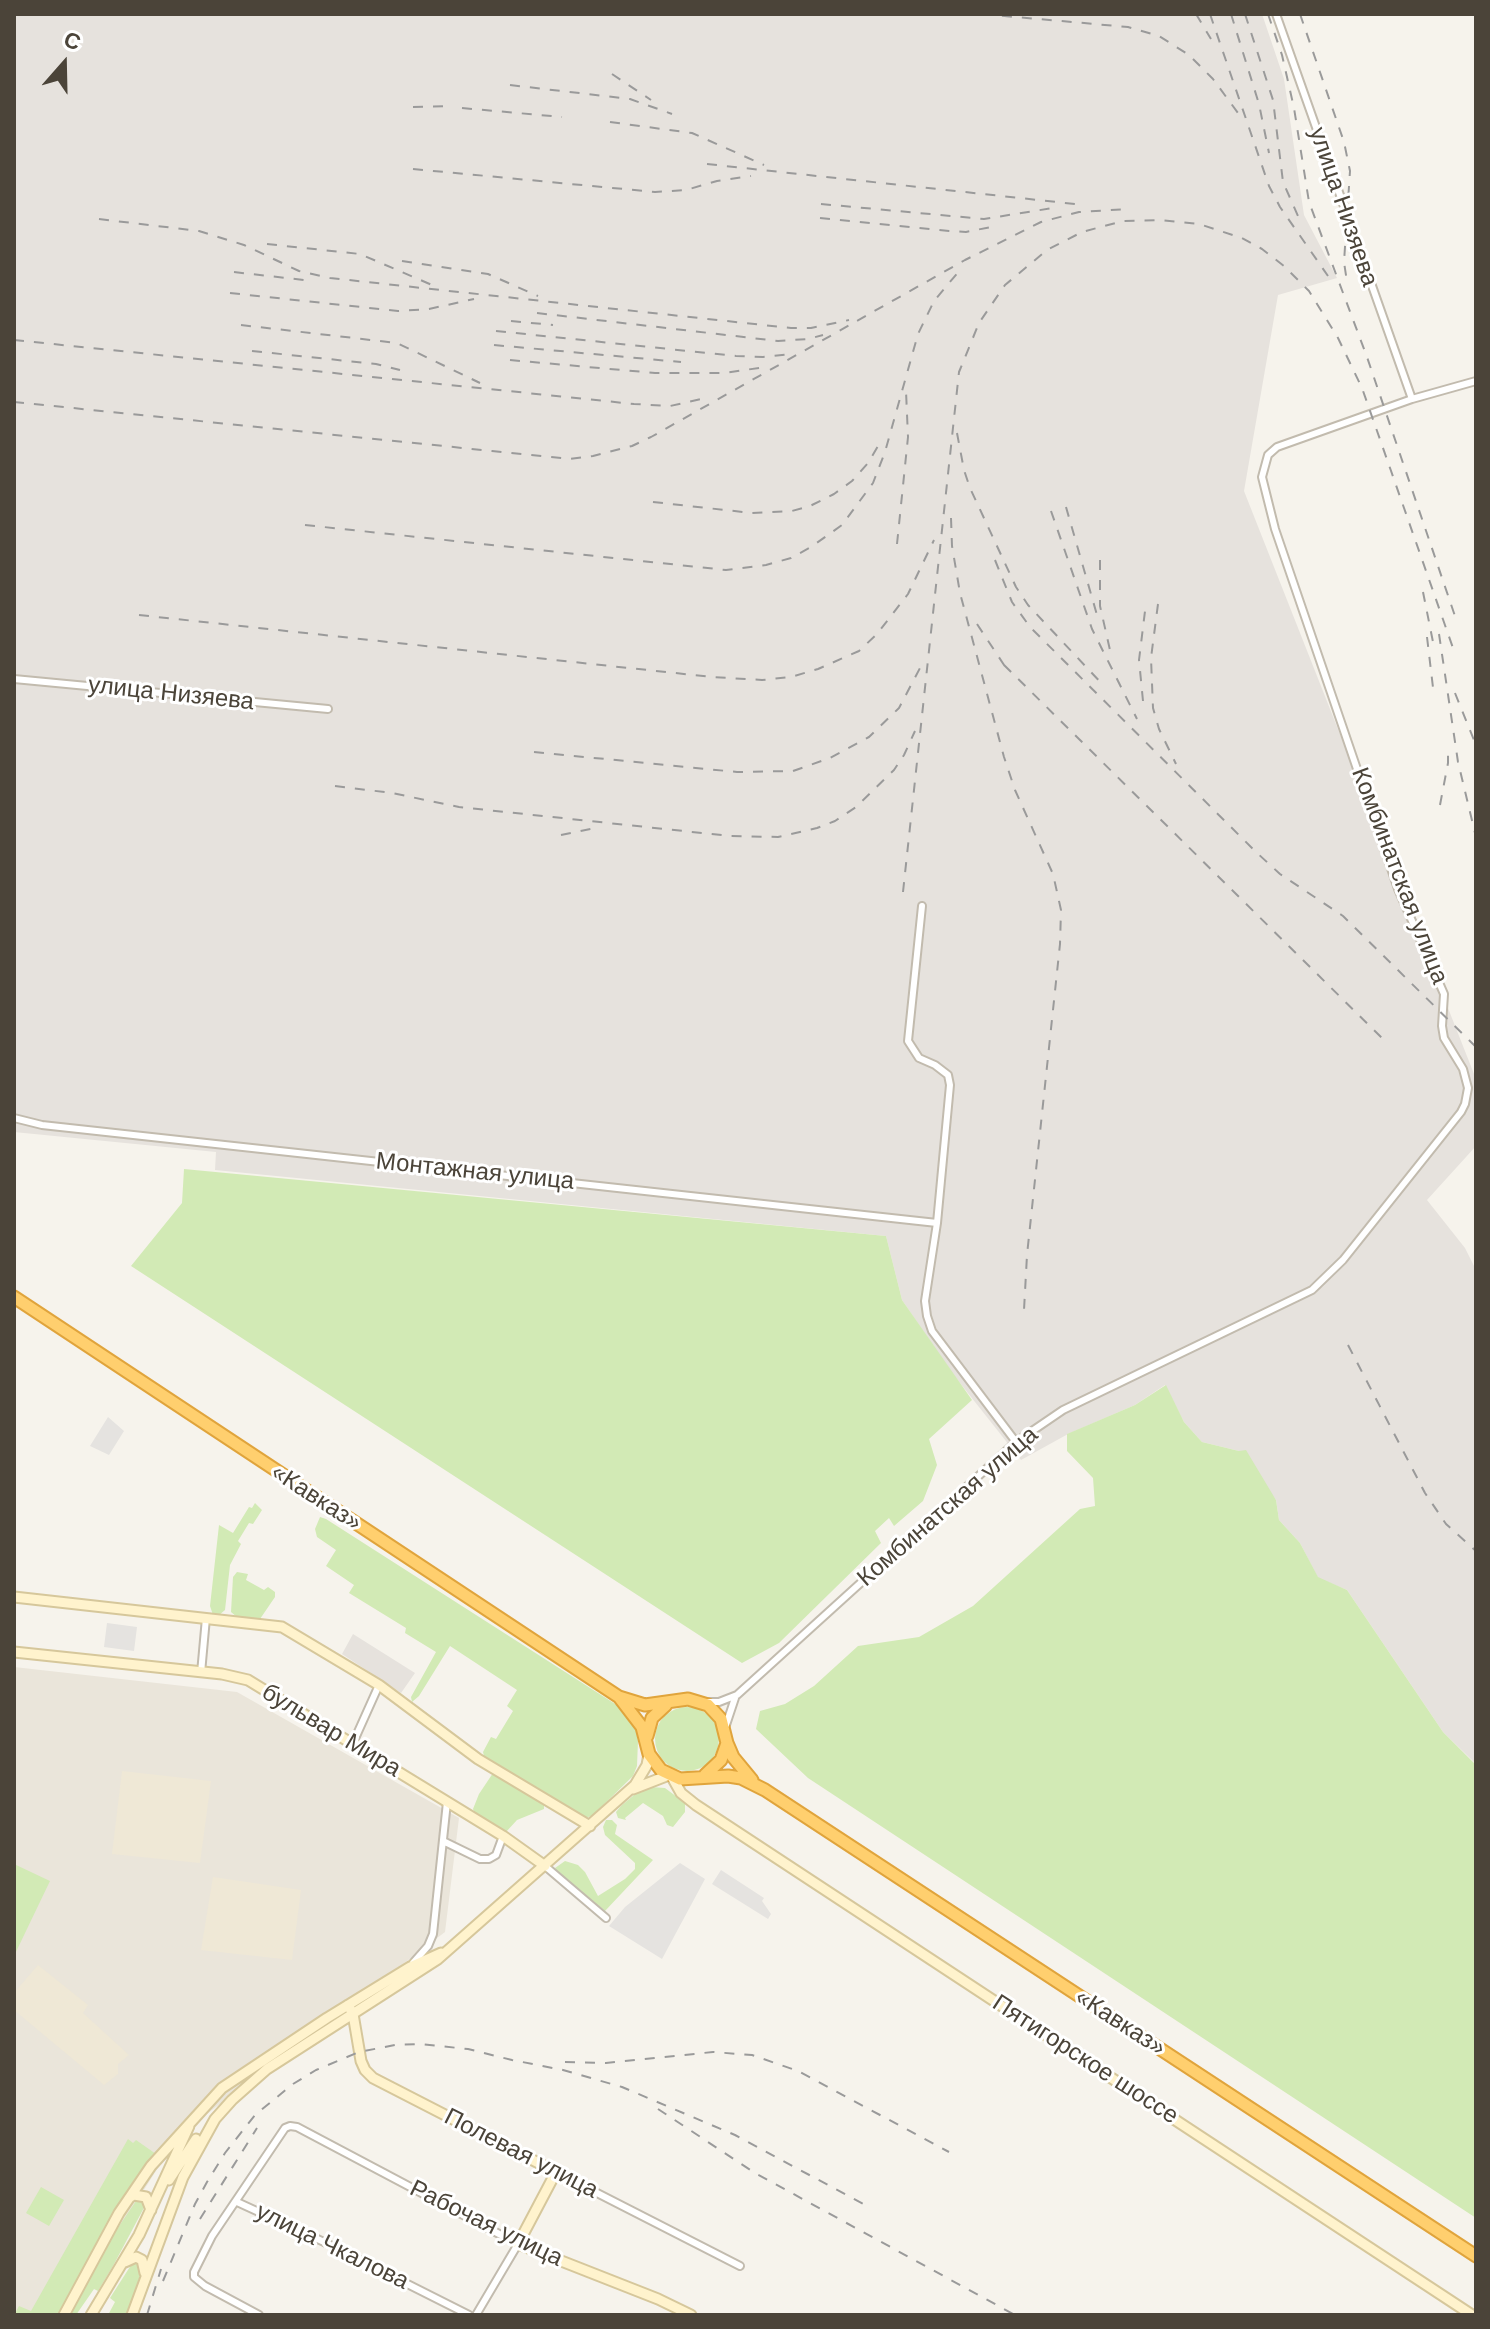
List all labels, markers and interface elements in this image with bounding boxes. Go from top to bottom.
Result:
north arrow [24,24,104,104]
text: С [61,27,84,55]
street label: улица Низяева [1302,124,1384,290]
street label: улица Низяева [87,671,255,717]
street label: Комбинатская улица [1344,764,1454,988]
street label: Монтажная улица [374,1147,576,1197]
street label: Комбинатская улица [852,1421,1044,1593]
street label: «Кавказ» [265,1458,367,1538]
street label: бульвар Мира [256,1678,406,1784]
street label: «Кавказ» [1069,1983,1171,2063]
street label: Пятигорское шоссе [987,1989,1183,2131]
street label: Полевая улица [439,2103,603,2205]
street label: Рабочая улица [405,2175,567,2273]
street label: улица Чкалова [251,2198,413,2296]

